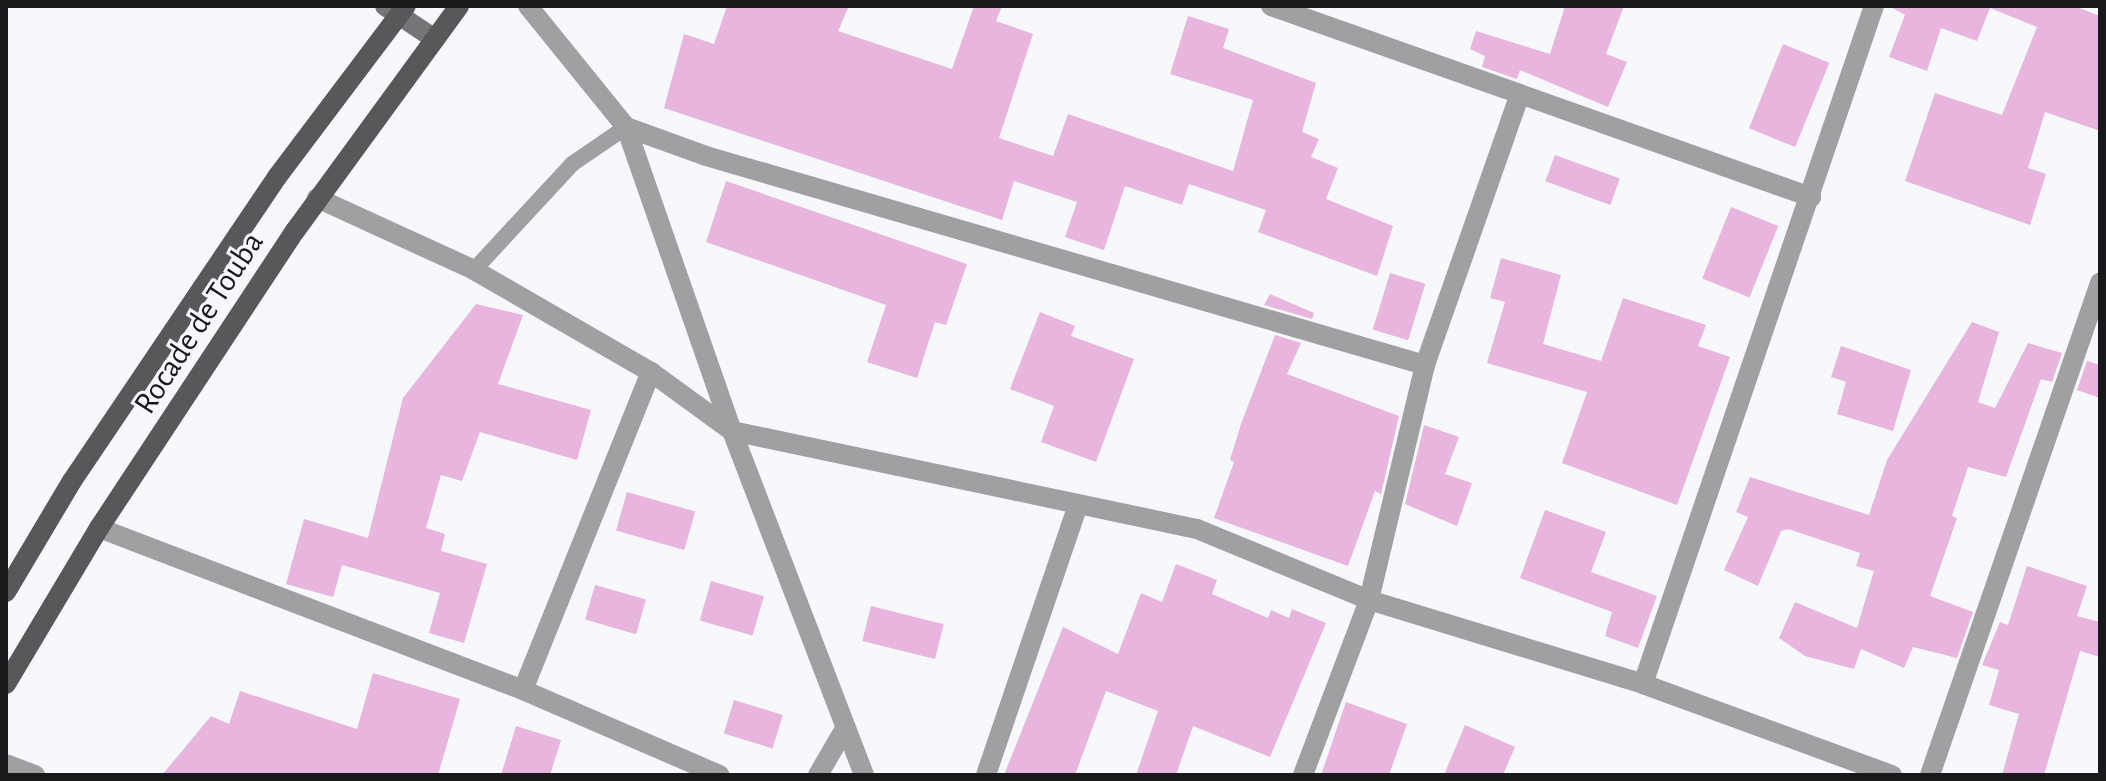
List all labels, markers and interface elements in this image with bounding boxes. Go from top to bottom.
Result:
street label: Rocade de Touba [126,225,272,421]

